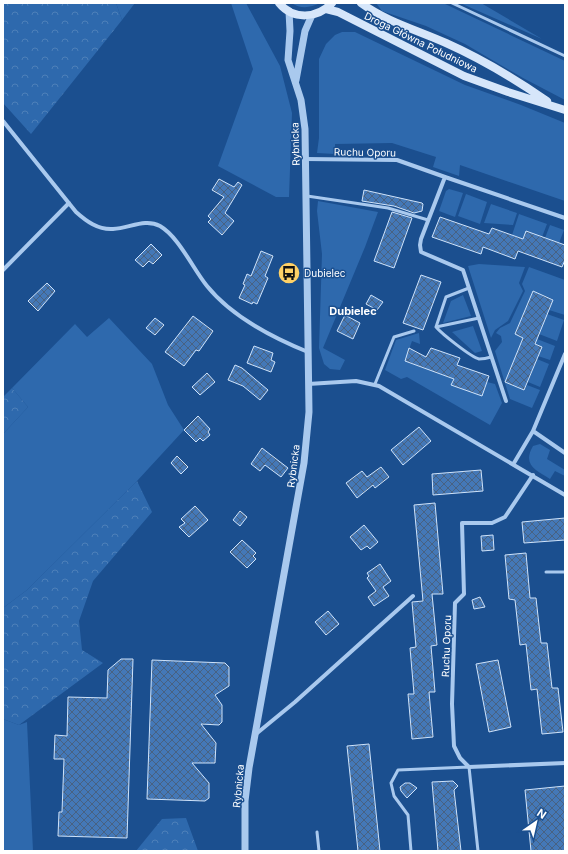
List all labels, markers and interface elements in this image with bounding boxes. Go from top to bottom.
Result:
street label: Droga Główna Południowa [362,9,480,75]
street label: Rybnicka [288,122,302,166]
street label: Ruchu Oporu [334,145,396,159]
bus stop icon: Dubielec [276,260,302,286]
place label: Dubielec [304,267,346,279]
district label: Dubielec [329,304,377,318]
street label: Rybnicka [284,444,302,488]
street label: Ruchu Oporu [439,615,453,677]
street label: Rybnicka [230,764,246,808]
north arrow [516,802,556,842]
text: N [534,806,549,822]

